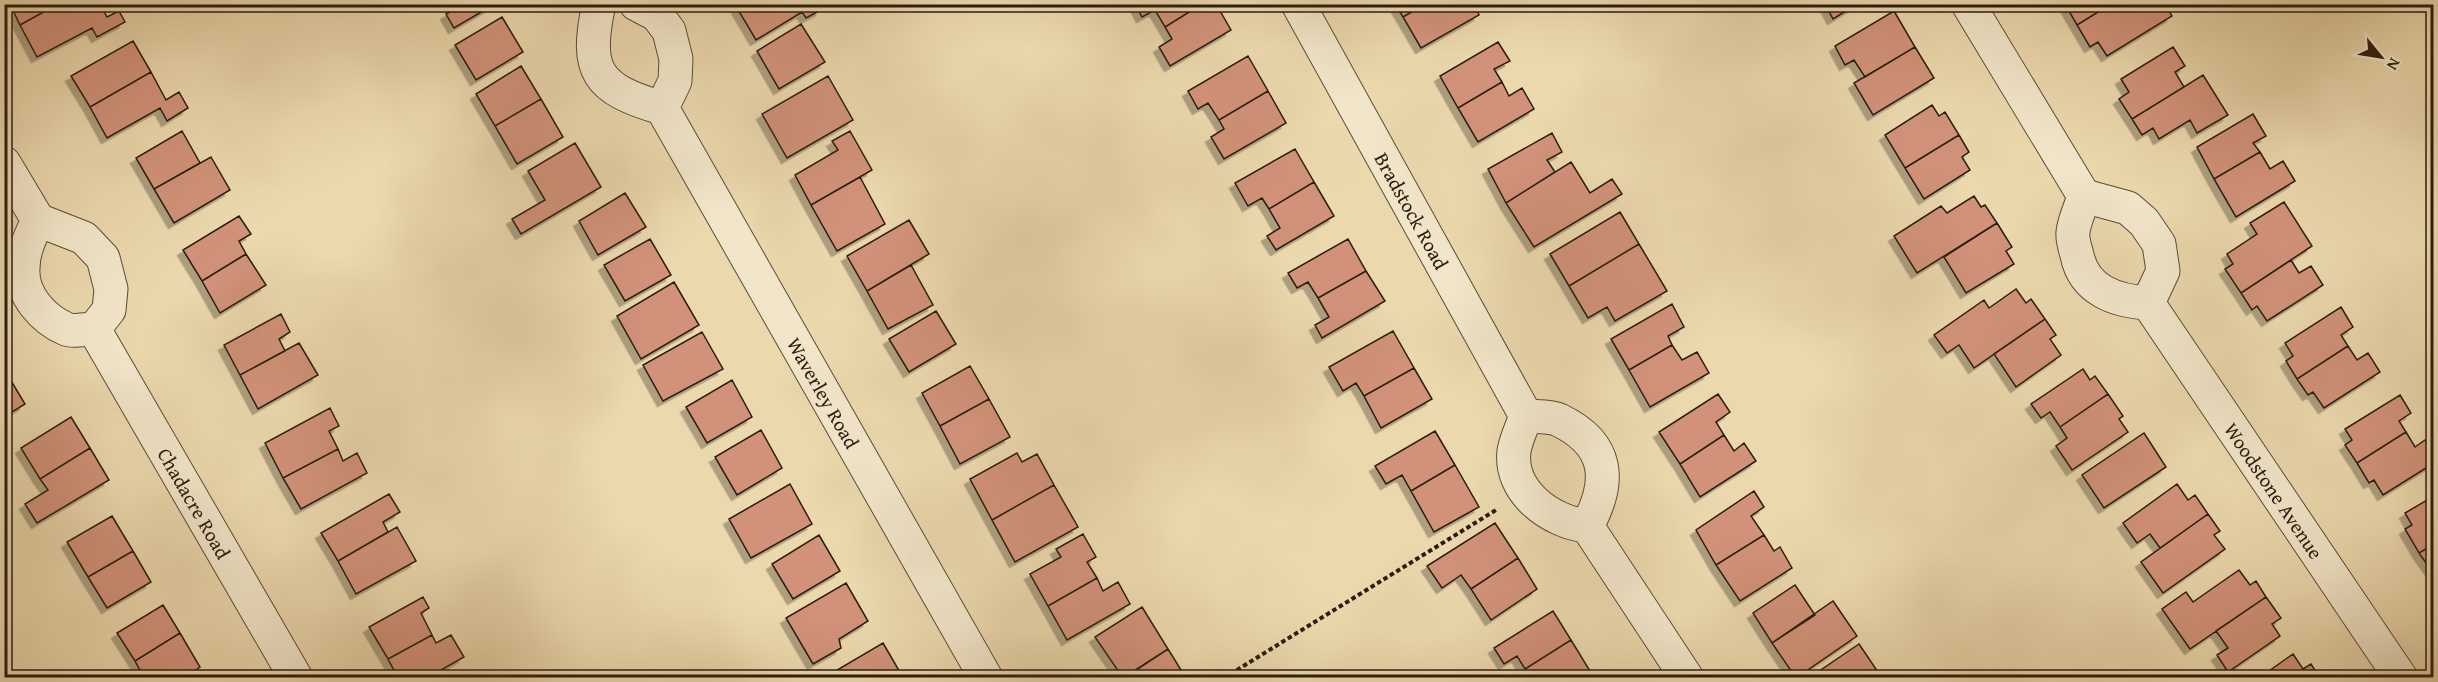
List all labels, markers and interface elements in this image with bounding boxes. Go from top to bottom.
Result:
north arrow [2351,27,2411,87]
text: N [2381,54,2407,75]
street label: Bradstock Road [1368,147,1457,275]
street label: Waverley Road [781,332,867,454]
street label: Woodstone Avenue [2218,416,2331,564]
street label: Chadacre Road [151,442,239,564]

